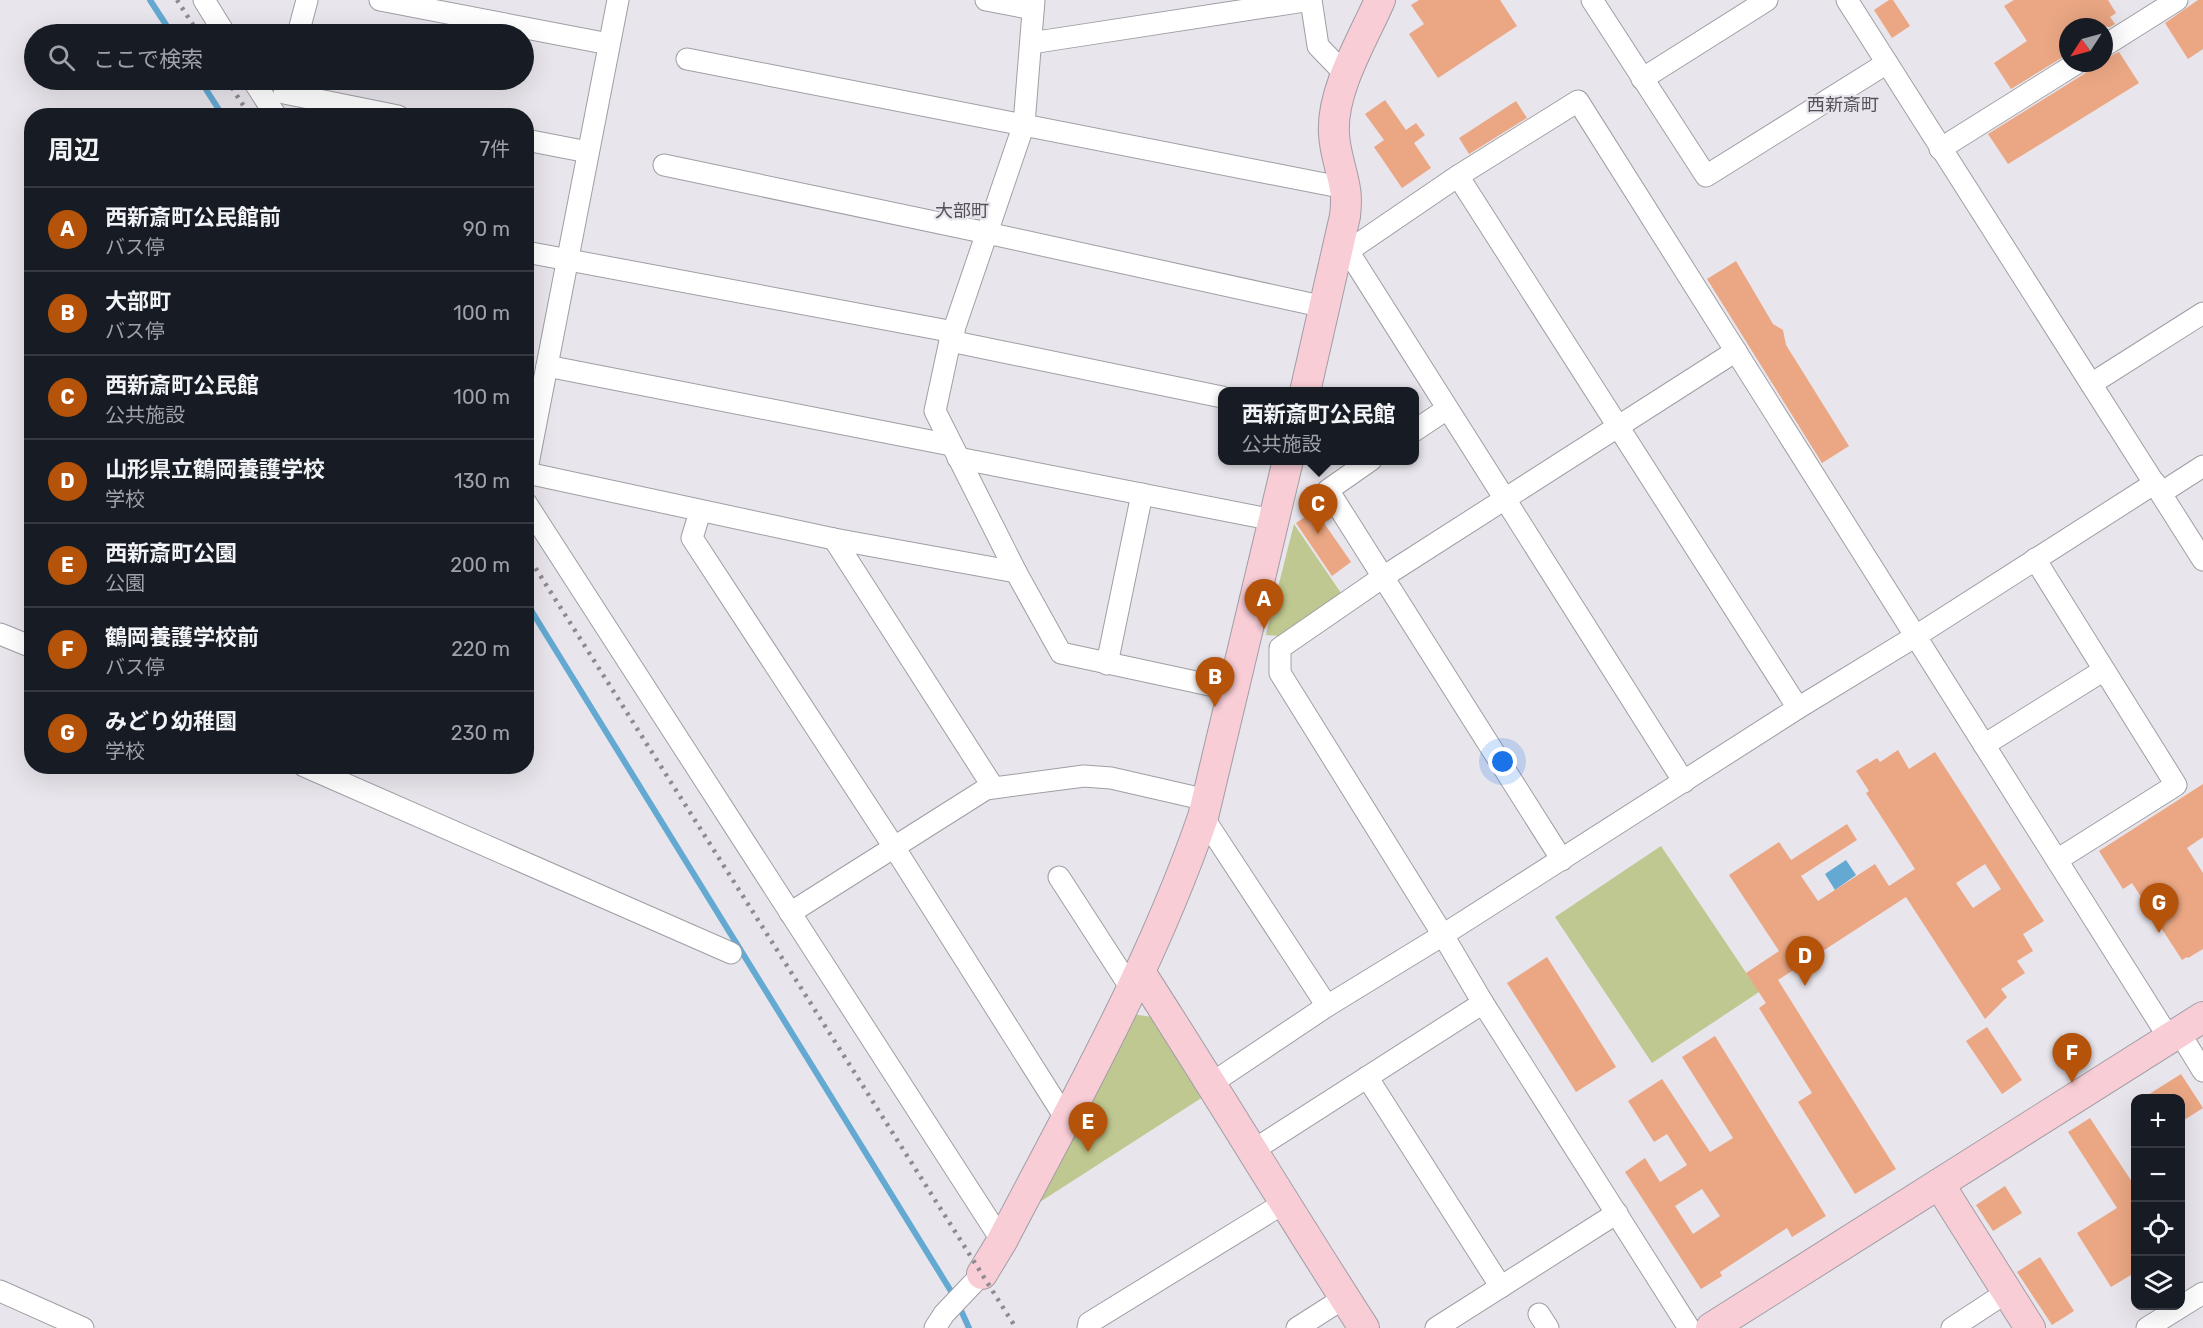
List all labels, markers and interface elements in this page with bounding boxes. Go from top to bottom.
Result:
north arrow [2059,18,2113,72]
search box [24,24,534,90]
icon: search [45,41,78,74]
text: ここで検索 [93,46,203,73]
district label: 西新斎町 [1807,94,1879,116]
text: 周辺 [48,135,100,166]
text: 7件 [480,137,510,161]
district label: 大部町 [935,200,989,222]
text: 西新斎町公民館前 [105,204,281,231]
text: A [60,217,75,241]
text: 90 m [463,217,510,241]
text: バス停 [105,235,165,259]
text: 大部町 [105,288,171,315]
text: B [60,301,75,325]
text: 100 m [453,301,510,325]
text: バス停 [105,319,165,343]
text: 西新斎町公民館 [105,372,259,399]
text: C [60,385,75,409]
text: 100 m [453,385,510,409]
popup [1218,387,1419,465]
text: 西新斎町公民館 [1241,401,1396,428]
text: 公共施設 [105,403,185,427]
text: 公共施設 [1241,432,1321,456]
text: 山形県立鶴岡養護学校 [105,456,325,483]
text: D [60,469,75,493]
text: 130 m [454,469,510,493]
pin: C [1298,484,1338,534]
text: 学校 [105,487,145,511]
text: 西新斎町公園 [105,540,237,567]
text: E [61,553,74,577]
text: 200 m [450,553,510,577]
text: 公園 [105,571,145,595]
pin: A [1244,580,1284,629]
text: 鶴岡養護学校前 [105,624,259,651]
text: F [61,637,74,661]
text: 220 m [451,637,510,661]
text: バス停 [105,655,165,679]
pin: B [1196,658,1234,707]
text: みどり幼稚園 [105,708,237,735]
text: G [60,721,75,745]
text: 230 m [451,721,510,745]
text: 学校 [105,739,145,763]
your location [1488,747,1517,776]
pin: G [2140,884,2178,933]
pin: D [1786,936,1824,986]
pin: F [2052,1034,2092,1083]
map controls [2131,1094,2185,1310]
button: + [2131,1094,2185,1148]
pin: E [1068,1102,1108,1152]
button: − [2131,1148,2185,1202]
button: locate [2131,1202,2185,1256]
button: layers [2131,1256,2185,1310]

